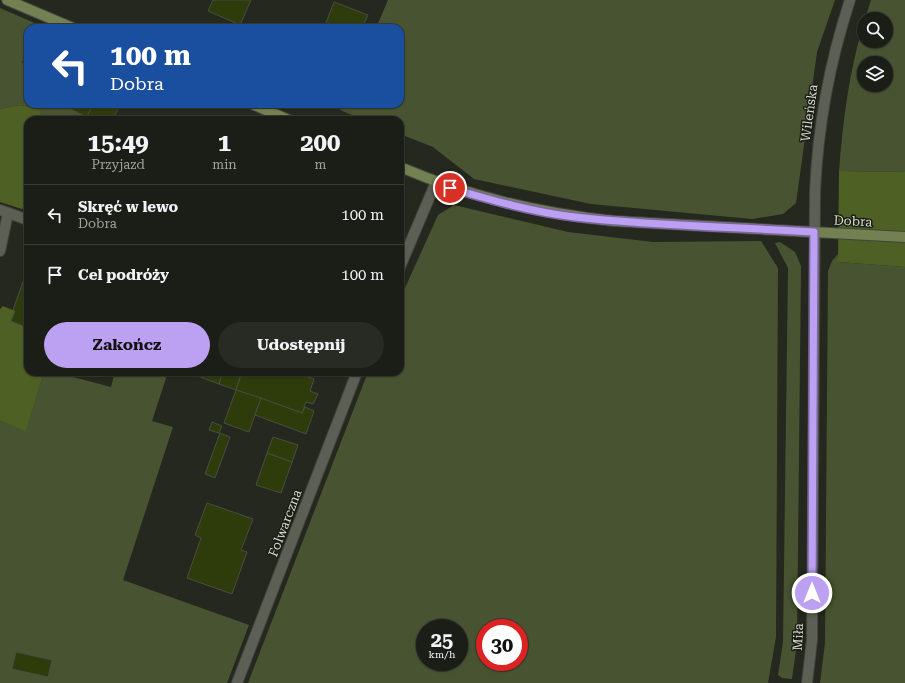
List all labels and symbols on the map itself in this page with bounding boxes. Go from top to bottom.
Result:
street label: Wileńska [798,83,820,143]
pin [433,171,467,205]
street label: Dobra [833,212,873,230]
street label: Folwarczna [265,487,305,559]
position arrow [791,572,833,614]
speed limit sign: 30 [476,619,528,671]
street label: Miła [790,623,806,651]

